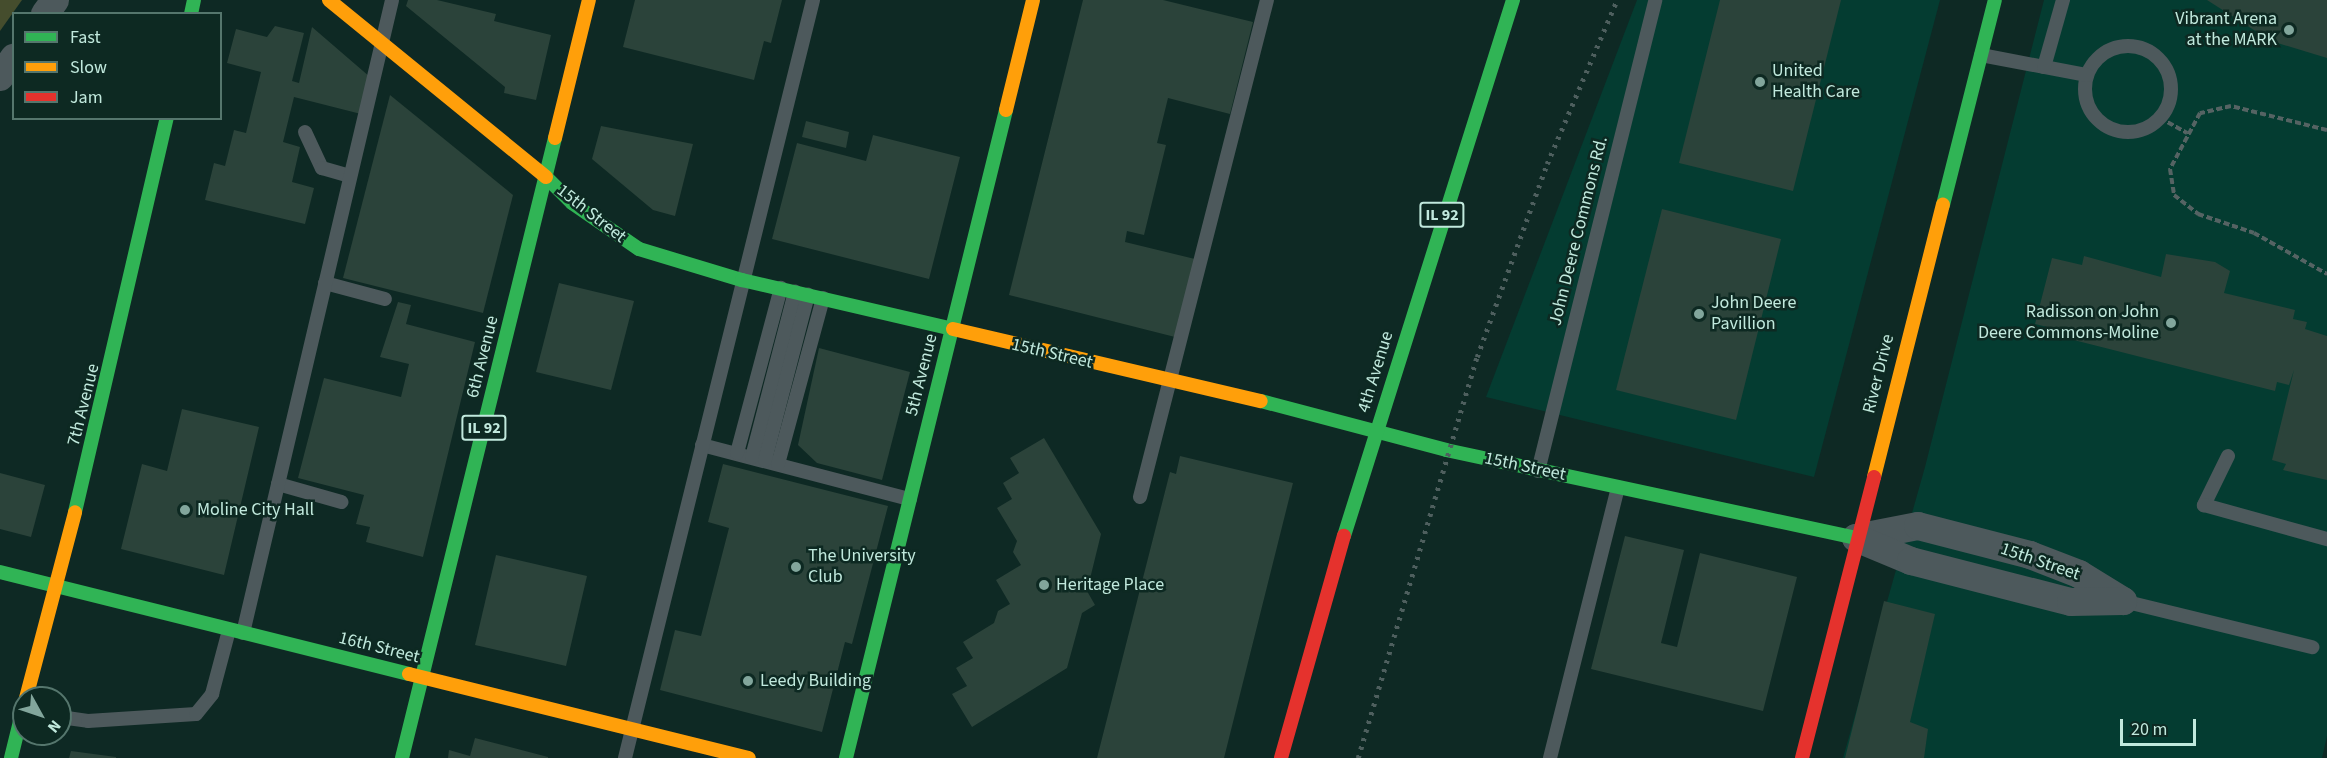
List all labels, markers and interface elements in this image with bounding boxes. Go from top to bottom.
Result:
place label: Vibrant Arena at the MARK [2175,9,2277,52]
legend [12,12,222,120]
marker: Vibrant Arena at the MARK [2282,23,2296,37]
text: Fast [70,25,101,50]
text: Slow [70,55,107,80]
place label: United Health Care [1772,61,1860,104]
marker: United Health Care [1753,75,1767,89]
text: Jam [70,85,103,110]
street label: John Deere Commons Rd. [1545,134,1613,328]
street label: 15th Street [552,180,630,248]
road number: IL 92 [1418,202,1466,228]
place label: John Deere Pavillion [1711,293,1797,336]
place label: Radisson on John Deere Commons-Moline [1978,302,2159,344]
marker: John Deere Pavillion [1692,307,1706,321]
street label: 6th Avenue [462,314,504,400]
marker: Radisson on John Deere Commons-Moline [2164,316,2178,330]
street label: 4th Avenue [1353,329,1399,415]
street label: 5th Avenue [901,332,943,418]
street label: River Drive [1859,332,1899,416]
street label: 15th Street [1009,334,1095,374]
street label: 7th Avenue [63,362,105,448]
road number: IL 92 [460,415,508,441]
street label: 15th Street [1482,448,1568,486]
place label: Moline City Hall [197,499,314,521]
marker: Moline City Hall [178,503,192,517]
street label: 15th Street [1997,538,2083,586]
place label: The University Club [808,546,916,588]
marker: The University Club [789,560,803,574]
place label: Heritage Place [1056,574,1164,596]
marker: Heritage Place [1037,578,1051,592]
street label: 16th Street [336,628,422,668]
place label: Leedy Building [760,670,871,692]
marker: Leedy Building [741,674,755,688]
north arrow [12,686,72,746]
scale bar [2123,707,2200,745]
text: N [42,715,66,737]
text: 20 m [2131,717,2167,742]

